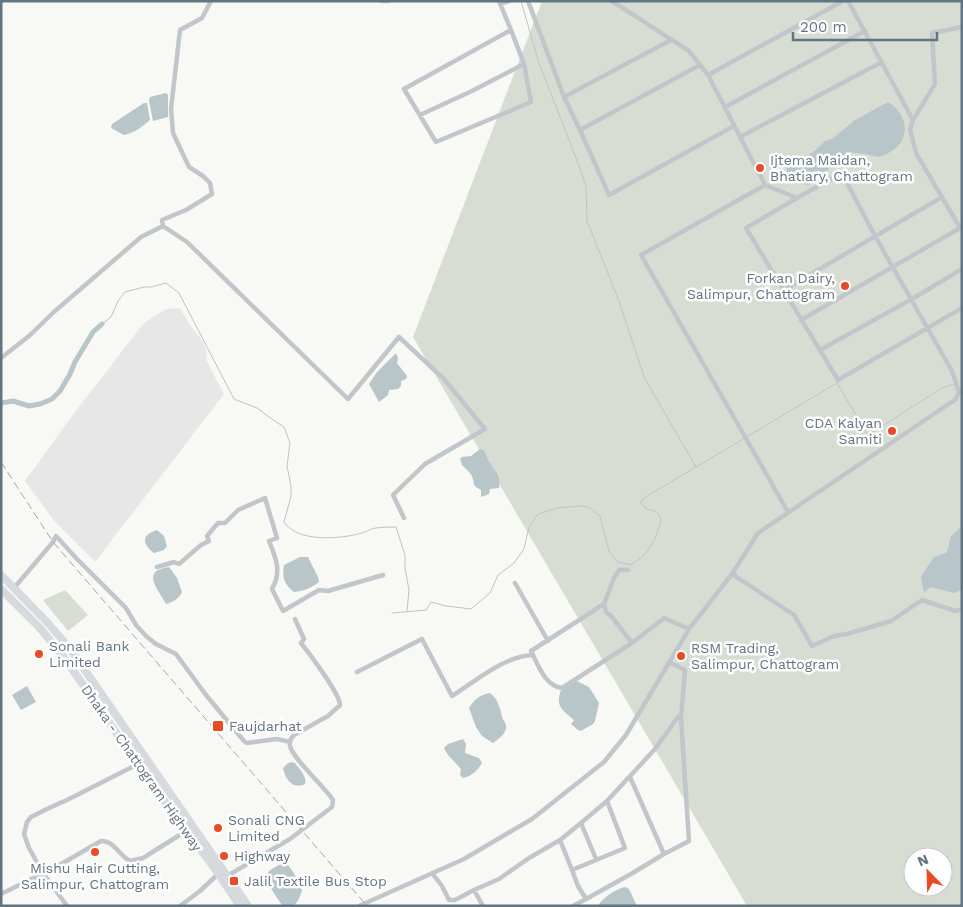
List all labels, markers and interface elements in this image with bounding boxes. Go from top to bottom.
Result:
scale bar [793,10,937,42]
text: 200 m [800,18,847,36]
place label: Ijtema Maidan, Bhatiary, Chattogram [770,152,913,184]
marker: Ijtema Maidan, Bhatiary, Chattogram [754,162,766,174]
place label: Forkan Dairy, Salimpur, Chattogram [687,270,835,302]
marker: Forkan Dairy, Salimpur, Chattogram [839,280,851,292]
place label: CDA Kalyan Samiti [805,415,882,447]
marker: CDA Kalyan Samiti [886,425,898,437]
place label: Sonali Bank Limited [49,638,129,670]
place label: RSM Trading, Salimpur, Chattogram [691,640,839,672]
marker: Sonali Bank Limited [33,648,45,660]
marker: RSM Trading, Salimpur, Chattogram [675,650,687,662]
street label: Dhaka - Chattogram Highway [78,682,206,855]
place label: Faujdarhat [229,718,302,734]
marker: Faujdarhat [211,719,225,733]
place label: Sonali CNG Limited [228,812,305,844]
marker: Sonali CNG Limited [212,822,224,834]
marker: Mishu Hair Cutting, Salimpur, Chattogram [89,846,101,858]
north arrow [903,847,953,897]
place label: Highway [234,848,291,864]
marker: Highway [218,850,230,862]
text: N [915,851,931,869]
place label: Mishu Hair Cutting, Salimpur, Chattogram [21,860,169,892]
place label: Jalil Textile Bus Stop [244,873,387,889]
marker: Jalil Textile Bus Stop [228,875,240,887]

